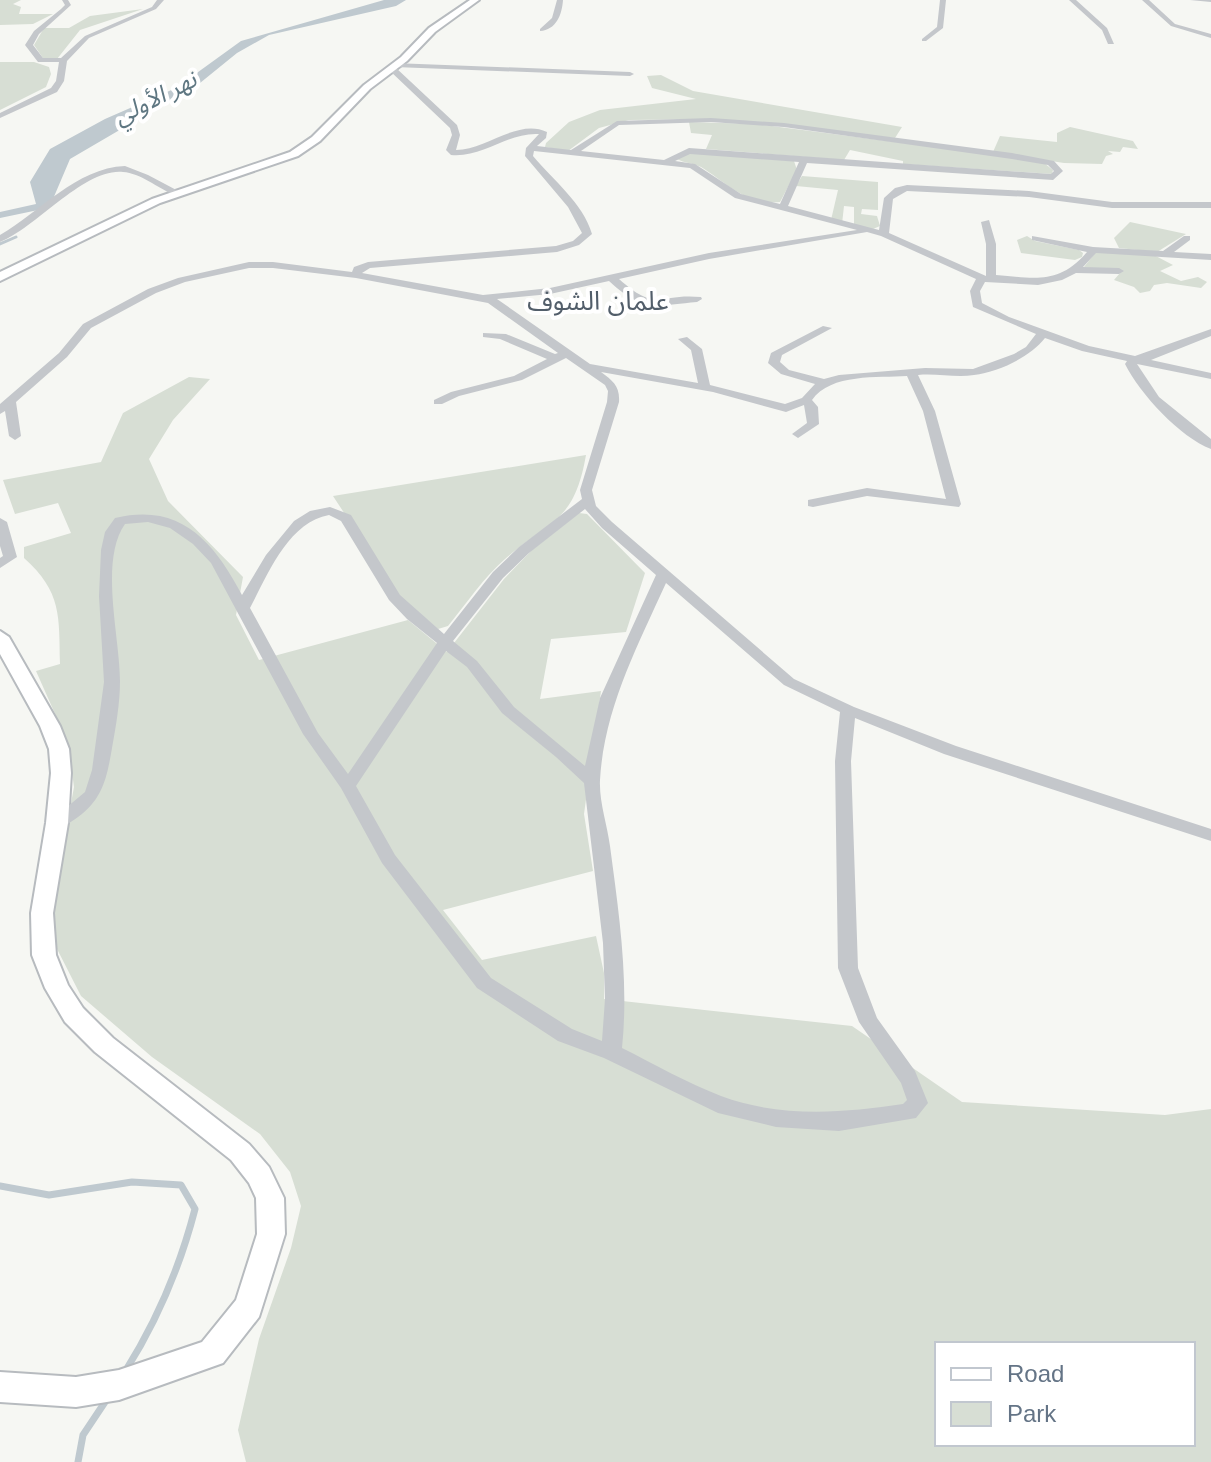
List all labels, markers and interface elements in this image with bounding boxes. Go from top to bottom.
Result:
water label: نهر الأولي [109,64,205,135]
district label: علمان الشوف [527,286,669,316]
legend [935,1342,1195,1446]
text: Road [1007,1360,1064,1387]
text: Park [1007,1400,1057,1427]

